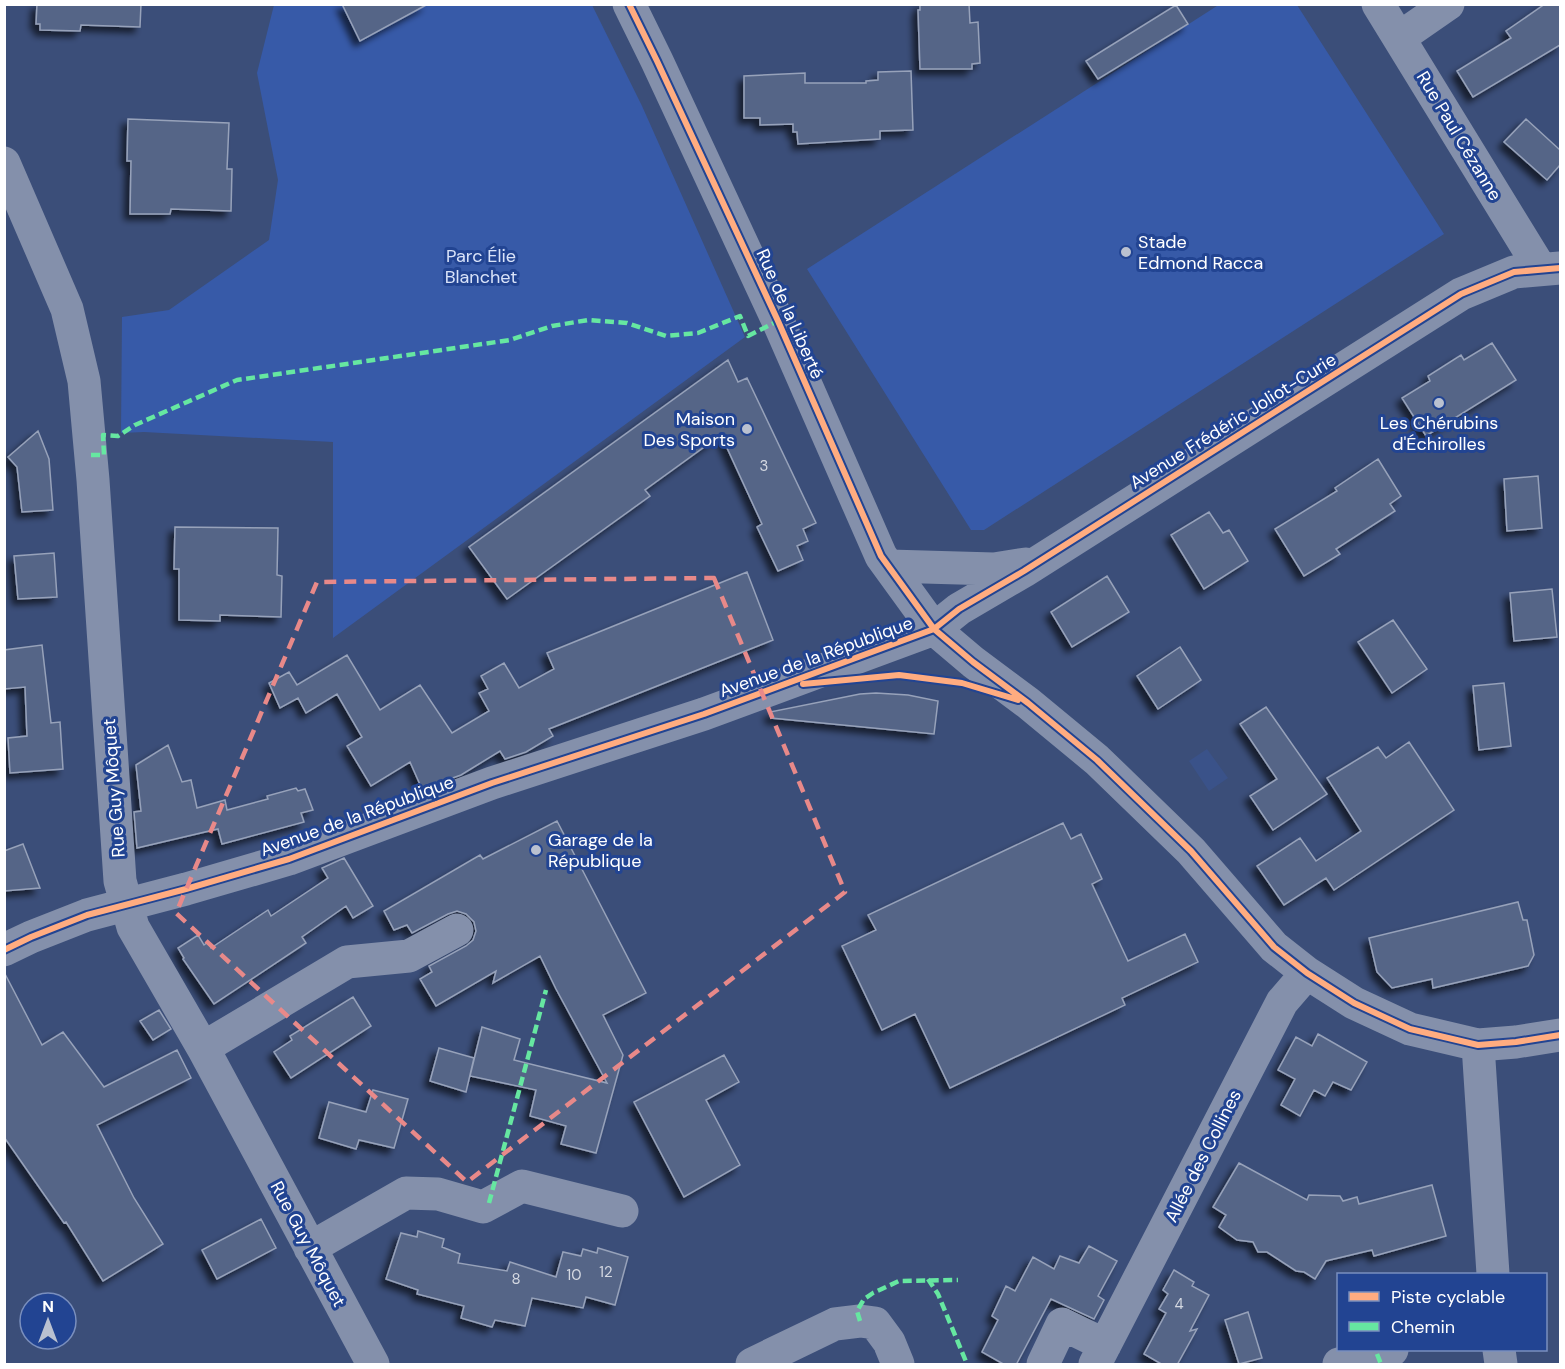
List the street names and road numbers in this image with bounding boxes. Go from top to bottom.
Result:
street label: Rue Paul Cézanne [1411,67,1507,205]
street label: Rue de la Liberté [751,245,829,383]
street label: Avenue Frédéric Joliot-Curie [1125,347,1341,495]
street label: Avenue de la République [716,611,916,703]
street label: Rue Guy Môquet [97,718,131,858]
street label: Avenue de la République [257,770,457,862]
street label: Allée des Collines [1159,1085,1247,1227]
street label: Rue Guy Môquet [265,1177,351,1311]

